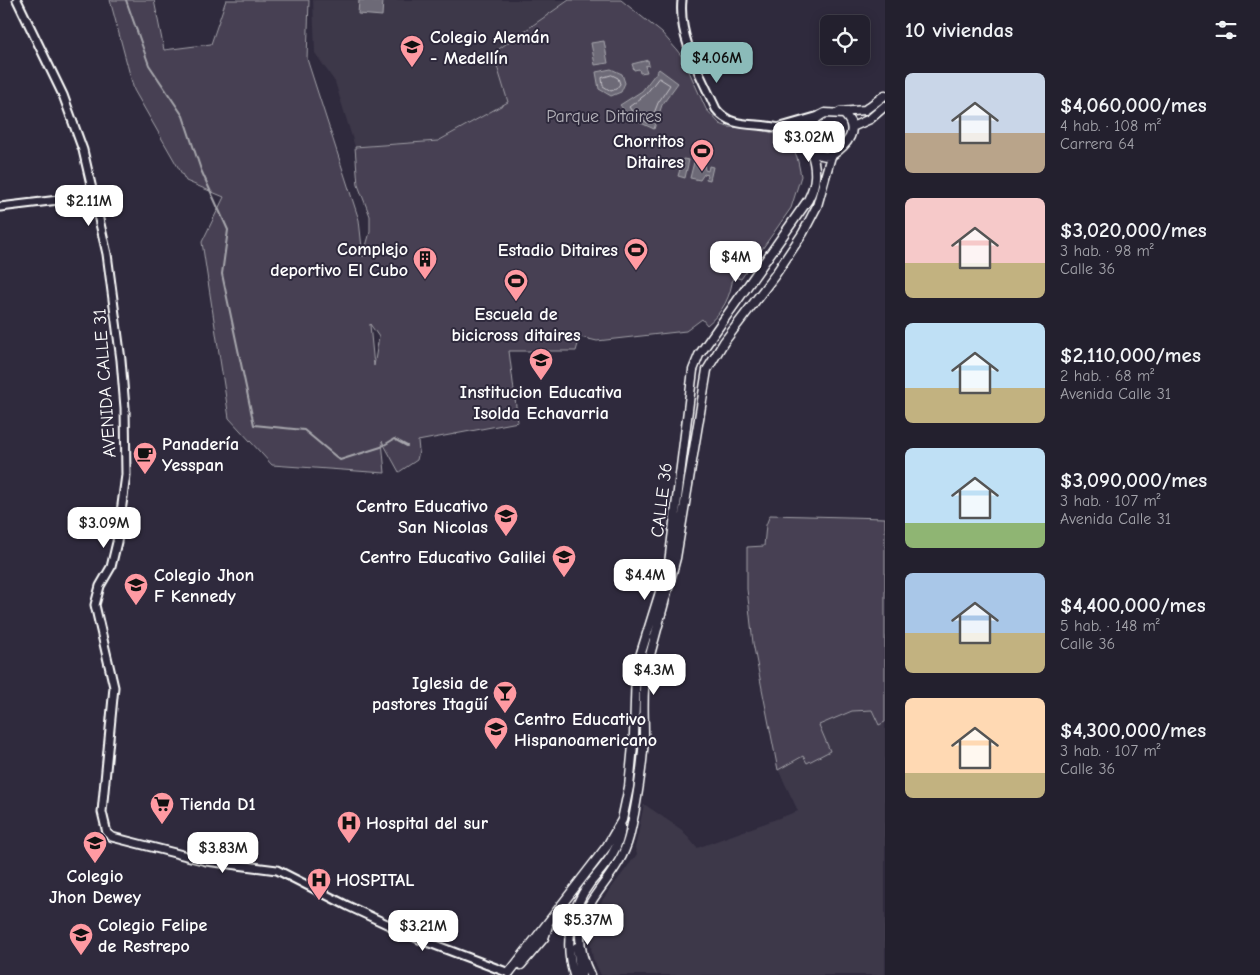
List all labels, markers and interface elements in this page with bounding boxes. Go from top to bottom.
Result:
map controls [820,15,870,65]
button: locate [820,15,870,65]
icon: filters [1212,16,1240,44]
text: 10 viviendas [905,18,1013,42]
place label: Colegio Alemán - Medellín [430,27,549,69]
school or university icon: Colegio Alemán - Medellín [399,34,425,68]
pin: $4.06M [676,42,758,84]
text: $4.06M [692,49,742,67]
icon: home [945,93,1005,153]
text: $4,060,000/mes [1060,93,1207,117]
park label: Parque Ditaires [546,106,662,127]
text: 4 hab. · 108 m² [1060,117,1161,135]
pin: $3.02M [768,120,850,163]
text: $3.02M [784,128,834,146]
place label: Chorritos Ditaires [613,131,684,173]
text: Carrera 64 [1060,135,1135,153]
sports icon: Chorritos Ditaires [689,138,715,172]
pin: $2.11M [48,184,130,227]
text: $2.11M [66,192,112,210]
icon: home [945,218,1005,278]
text: $3,020,000/mes [1060,218,1207,242]
sports icon: Estadio Ditaires [623,237,649,271]
place label: Complejo deportivo El Cubo [270,239,408,281]
place label: Estadio Ditaires [498,240,618,261]
pin: $4M [712,240,760,283]
text: 3 hab. · 98 m² [1060,242,1154,260]
building icon: Complejo deportivo El Cubo [412,246,438,280]
text: $4M [721,248,751,266]
text: Calle 36 [1060,260,1115,278]
sports icon: Escuela de bicicross ditaires [503,268,529,302]
place label: Escuela de bicicross ditaires [451,304,581,346]
street label: AVENIDA CALLE 31 [89,308,121,458]
icon: home [945,343,1005,403]
text: $2,110,000/mes [1060,343,1201,367]
school or university icon: Institucion Educativa Isolda Echavarria [528,347,554,381]
text: 2 hab. · 68 m² [1060,367,1154,385]
place label: Institucion Educativa Isolda Echavarria [460,382,622,424]
text: Avenida Calle 31 [1060,385,1171,403]
place label: Panadería Yesspan [162,434,239,476]
cafe icon: Panadería Yesspan [132,441,158,475]
street label: CALLE 36 [647,461,677,539]
icon: home [945,468,1005,528]
text: $3,090,000/mes [1060,468,1207,492]
text: 3 hab. · 107 m² [1060,492,1161,510]
place label: Centro Educativo San Nicolas [356,496,488,538]
school or university icon: Centro Educativo San Nicolas [493,503,519,537]
pin: $3.09M [63,506,145,549]
text: Avenida Calle 31 [1060,510,1171,528]
text: $3.09M [79,514,129,532]
school or university icon: Centro Educativo Galilei [551,544,577,578]
place label: Centro Educativo Galilei [360,547,546,568]
pin: $4.4M [610,558,680,601]
place label: Colegio Jhon F Kennedy [154,565,254,607]
text: $4.4M [625,566,665,584]
school or university icon: Colegio Jhon F Kennedy [123,572,149,606]
icon: home [945,593,1005,653]
text: $4,400,000/mes [1060,593,1206,617]
text: 5 hab. · 148 m² [1060,617,1160,635]
text: Calle 36 [1060,635,1115,653]
pin: $4.3M [619,654,689,696]
text: $4.3M [634,661,674,679]
place label: Iglesia de pastores Itagüí [372,673,489,715]
bar icon: Iglesia de pastores Itagüí [492,680,518,714]
place label: Centro Educativo Hispanoamericano [514,709,657,751]
school or university icon: Centro Educativo Hispanoamericano [483,716,509,750]
icon: home [945,718,1005,778]
text: $4,300,000/mes [1060,718,1206,742]
text: 3 hab. · 107 m² [1060,742,1161,760]
text: Calle 36 [1060,760,1115,778]
supermarket icon: Tienda D1 [149,791,175,825]
place label: Tienda D1 [180,794,256,815]
hospital icon: Hospital del sur [336,810,362,844]
place label: Hospital del sur [366,813,489,834]
school or university icon: Colegio Jhon Dewey [82,830,108,864]
pin: $3.83M [182,832,264,874]
text: $3.83M [198,839,248,857]
place label: Colegio Jhon Dewey [49,866,142,908]
hospital icon: HOSPITAL [306,867,332,901]
place label: HOSPITAL [336,870,414,891]
pin: $5.37M [547,904,629,946]
pin: $3.21M [382,910,464,952]
text: $5.37M [563,911,613,929]
place label: Colegio Felipe de Restrepo [98,915,207,957]
text: $3.21M [399,917,447,935]
school or university icon: Colegio Felipe de Restrepo [68,922,94,956]

